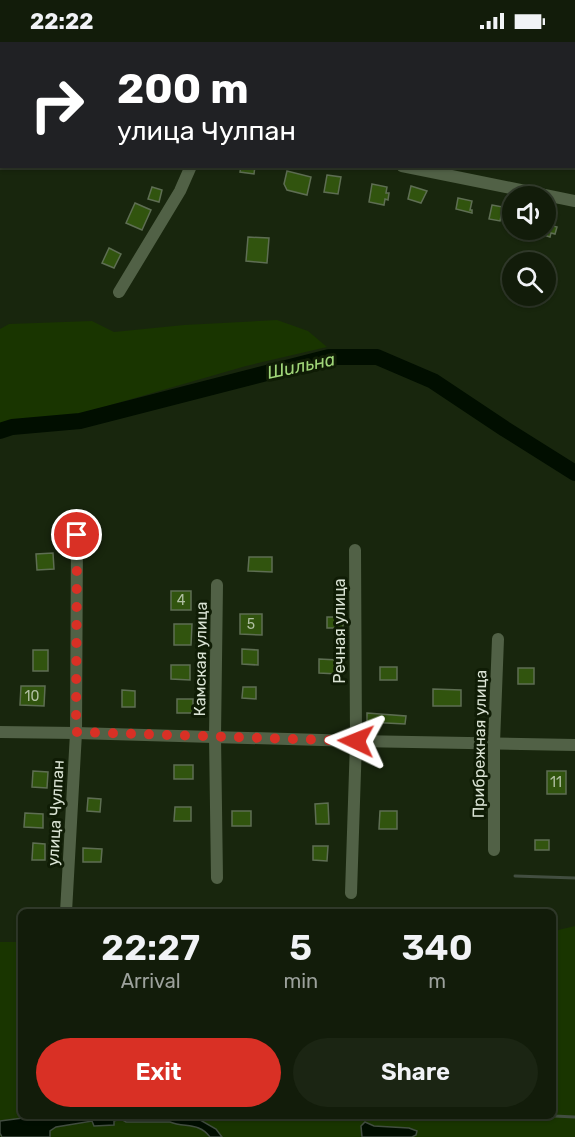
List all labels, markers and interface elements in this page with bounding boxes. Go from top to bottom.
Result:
text: 22:22 [30,8,94,35]
text: 200 m [117,64,249,114]
icon: right [18,66,96,144]
text: улица Чулпан [117,115,296,147]
map controls [502,186,556,306]
button: sound [502,186,556,240]
button: search [502,252,556,306]
water label: Шильна [265,348,338,384]
pin [51,509,102,560]
icon: arrive [60,518,93,551]
street label: Речная улица [330,578,349,684]
house number: 4 [177,592,186,609]
street label: Камская улица [190,601,211,717]
house number: 5 [247,616,255,633]
street label: Прибрежная улица [469,670,490,818]
house number: 10 [25,688,40,705]
position arrow [324,709,388,773]
street label: улица Чулпан [43,760,68,866]
house number: 11 [550,774,562,791]
text: 22:27 [101,926,200,969]
text: 5 [289,926,312,969]
text: 340 [401,926,473,969]
text: Arrival [121,969,181,993]
text: min [283,969,318,993]
text: m [428,969,446,993]
button: Exit [36,1038,281,1107]
button: Share [293,1038,538,1107]

